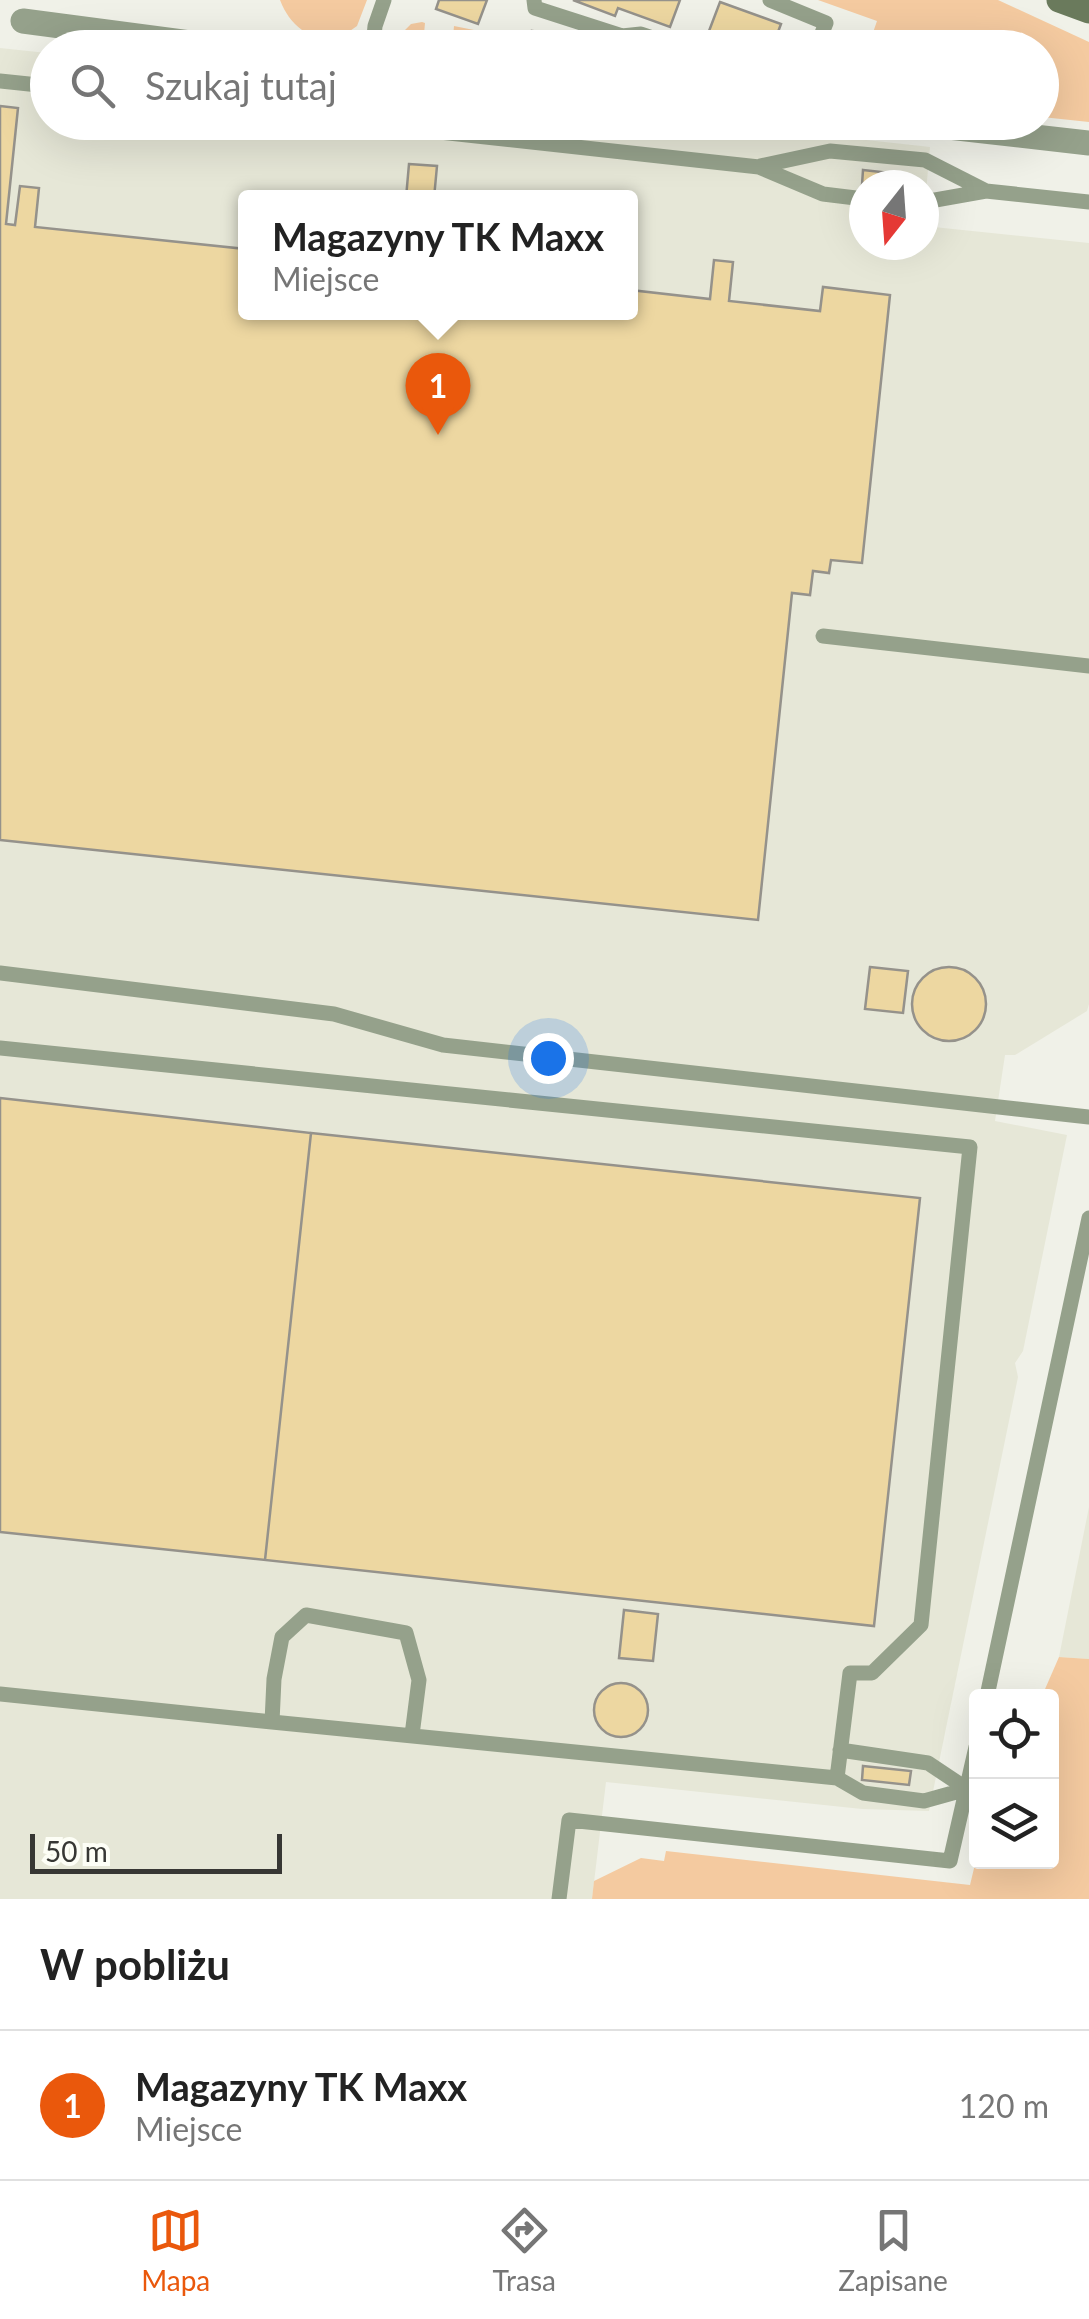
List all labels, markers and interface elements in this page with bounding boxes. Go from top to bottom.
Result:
search box [30,30,1059,140]
icon: search [65,58,120,113]
text: Szukaj tutaj [145,62,337,108]
north arrow [849,170,939,260]
popup [238,190,638,320]
text: Magazyny TK Maxx [272,213,604,259]
text: Miejsce [272,259,379,298]
pin: 1 [406,352,470,435]
your location [523,1033,574,1084]
map controls [969,1689,1059,1869]
button: locate [969,1689,1059,1779]
button: layers [969,1779,1059,1869]
scale bar [30,1829,282,1874]
text: 50 m [45,1834,108,1868]
text: W pobliżu [40,1939,230,1989]
text: Magazyny TK Maxx [135,2063,467,2109]
text: 1 [63,2086,82,2125]
text: 120 m [959,2086,1049,2125]
text: Miejsce [135,2109,242,2148]
tab: Mapa [141,2203,210,2297]
tab: Trasa [493,2203,556,2297]
tab: Zapisane [838,2203,948,2297]

